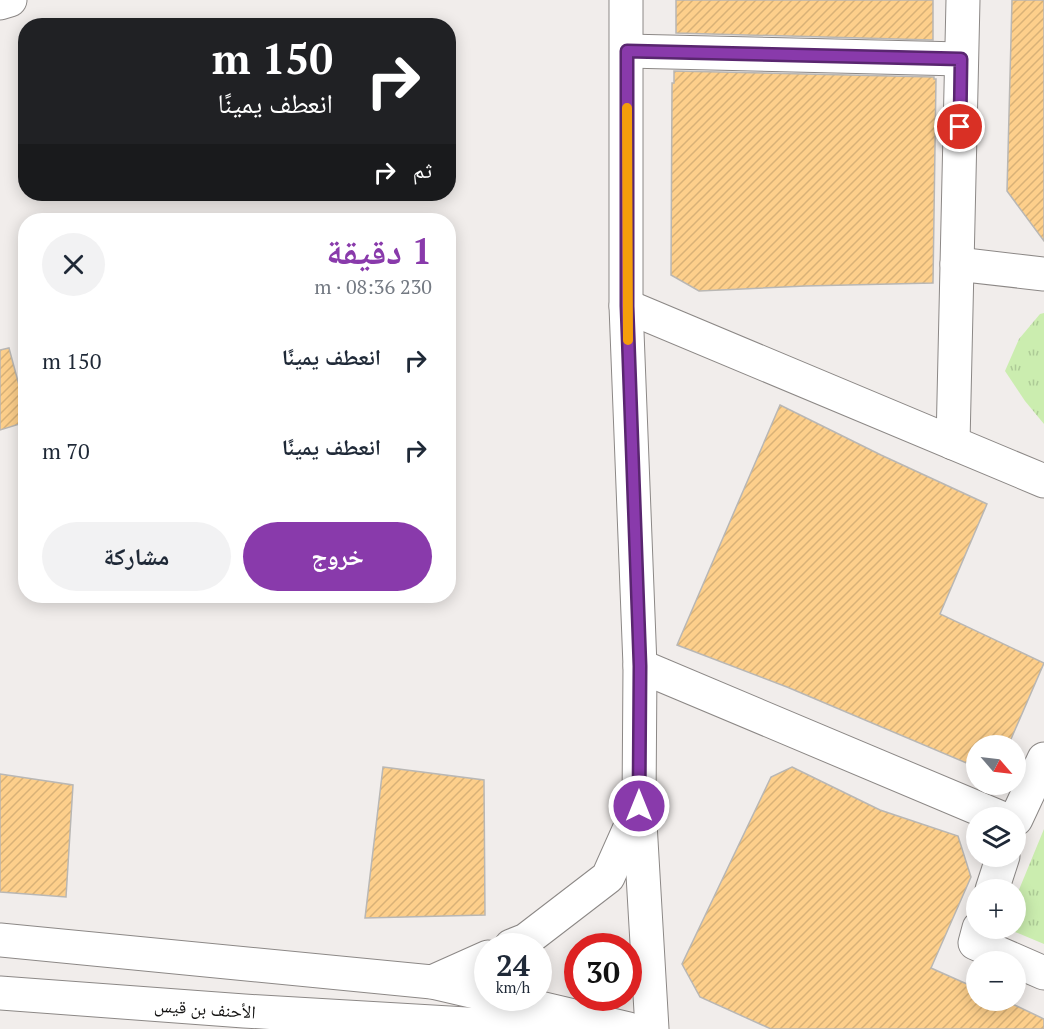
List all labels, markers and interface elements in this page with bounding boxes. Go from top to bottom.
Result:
text: 150 m [212,30,333,86]
icon: right [354,42,432,120]
text: انعطف يمينًا [218,85,333,121]
pin [934,101,985,152]
icon: arrive [943,110,976,143]
text: ثم [413,155,432,184]
icon: right [368,156,401,189]
text: 1 دقيقة [326,227,432,274]
button: close [42,233,105,296]
text: 230 m · 08:36 [314,273,432,300]
text: انعطف يمينًا [282,342,381,371]
icon: right [399,344,432,377]
text: 150 m [42,346,102,375]
text: انعطف يمينًا [282,432,381,461]
icon: right [399,434,432,467]
text: 70 m [42,436,90,465]
button: مشاركة [42,522,231,591]
button: خروج [243,522,432,591]
north arrow [966,735,1026,795]
map controls [966,735,1026,1011]
position arrow [607,774,671,838]
button: layers [966,807,1026,867]
button: + [966,879,1026,939]
speed limit sign: 30 [564,933,642,1011]
text: 24 [496,945,530,985]
button: − [966,951,1026,1011]
text: km/h [496,977,530,997]
street label: الأحنف بن قيس [153,992,257,1024]

